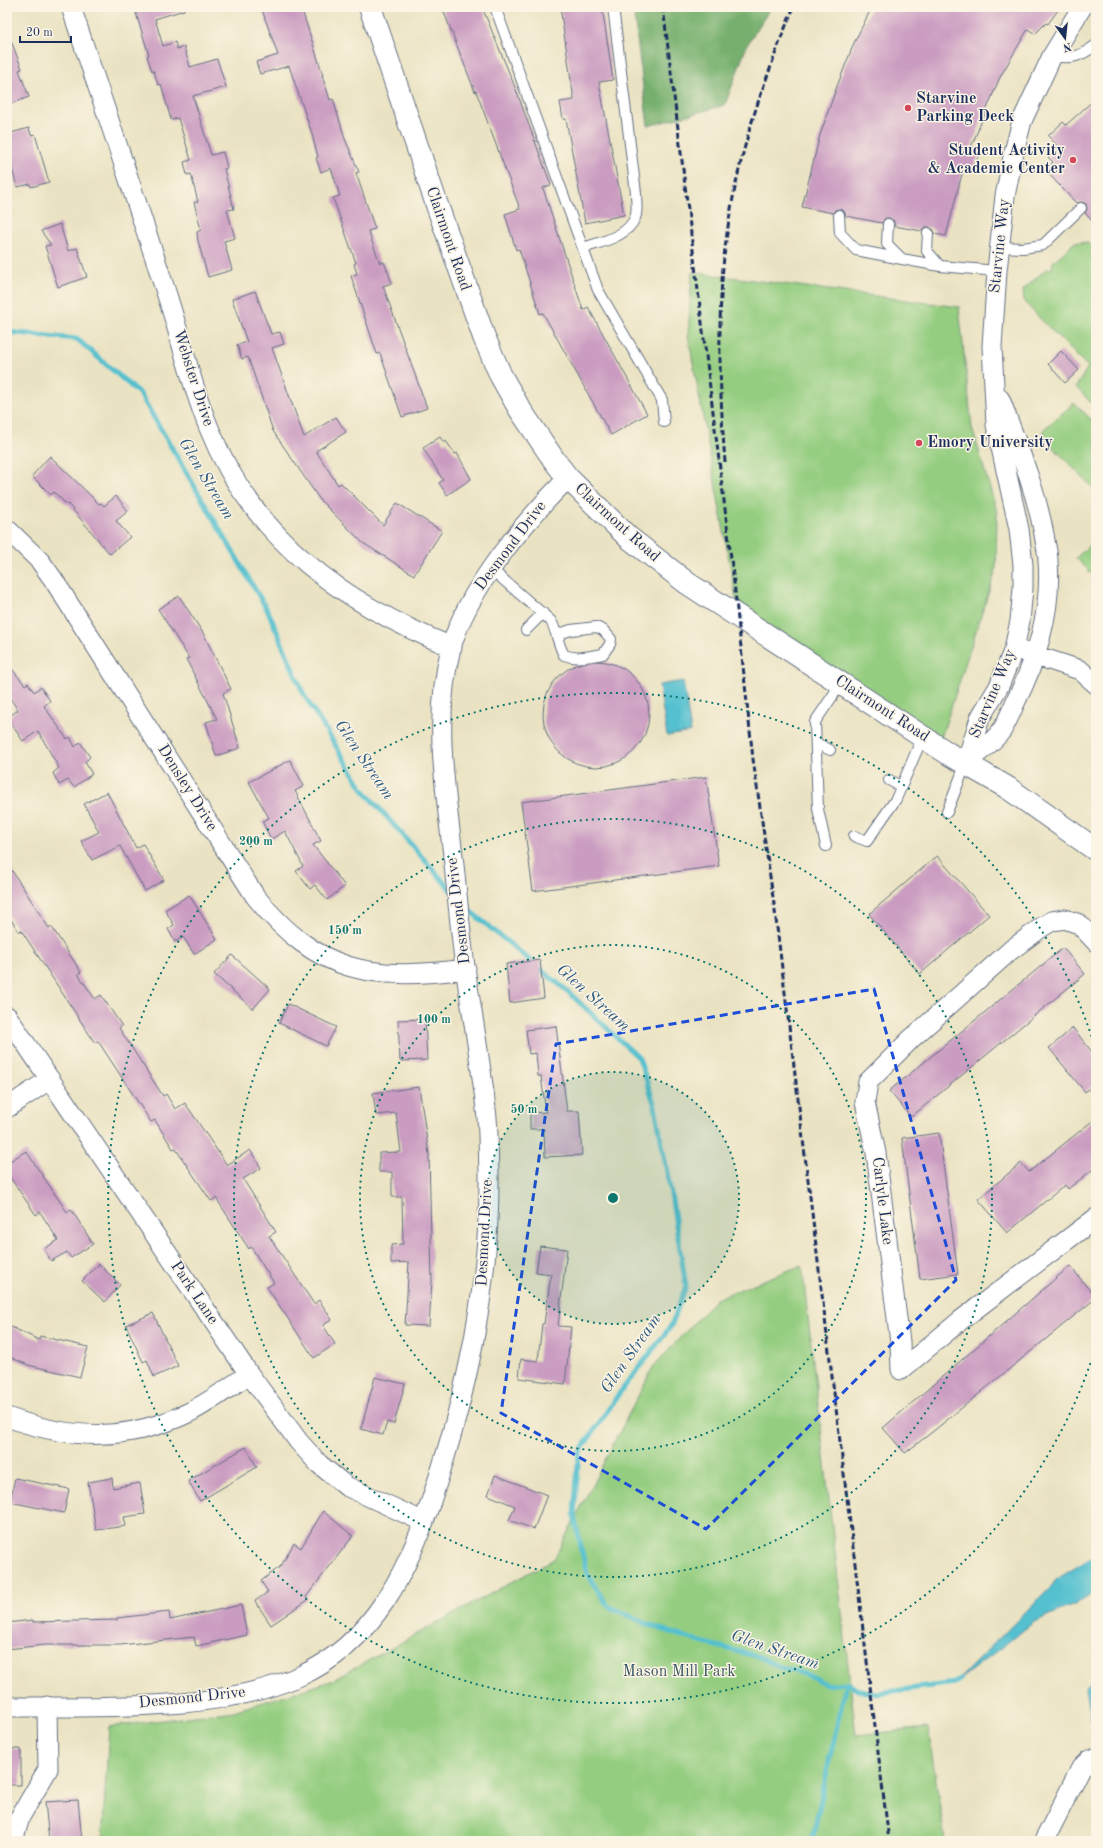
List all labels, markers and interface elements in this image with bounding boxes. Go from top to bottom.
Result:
scale bar [20,18,71,44]
north arrow [1045,18,1085,58]
text: 20 m [26,27,53,39]
text: N [1061,40,1073,53]
place label: Starvine Parking Deck [916,91,1014,125]
marker: Starvine Parking Deck [903,103,913,113]
place label: Student Activity & Academic Center [928,143,1065,177]
marker: Student Activity & Academic Center [1068,155,1078,165]
street label: Clairmont Road [423,185,473,293]
street label: Starvine Way [987,197,1013,294]
street label: Webster Drive [170,328,216,428]
water label: Glen Stream [175,435,237,523]
place label: Emory University [927,435,1053,451]
marker: Emory University [914,438,924,448]
street label: Clairmont Road [571,481,663,565]
street label: Desmond Drive [472,498,550,594]
street label: Starvine Way [967,647,1019,741]
street label: Clairmont Road [832,673,932,745]
water label: Glen Stream [331,717,397,803]
street label: Densley Drive [154,742,220,834]
text: 200 m [239,836,273,848]
street label: Desmond Drive [445,857,473,965]
text: 150 m [328,924,362,937]
water label: Glen Stream [553,961,633,1035]
text: 100 m [417,1014,451,1026]
text: 50 m [511,1103,538,1116]
street label: Carlyle Lake [869,1156,895,1246]
street label: Desmond Drive [474,1179,496,1287]
centre of rings [606,1191,620,1205]
street label: Park Lane [167,1259,221,1327]
water label: Glen Stream [598,1311,665,1397]
water label: Glen Stream [729,1627,822,1673]
park label: Mason Mill Park [622,1664,736,1680]
street label: Desmond Drive [138,1684,246,1712]

